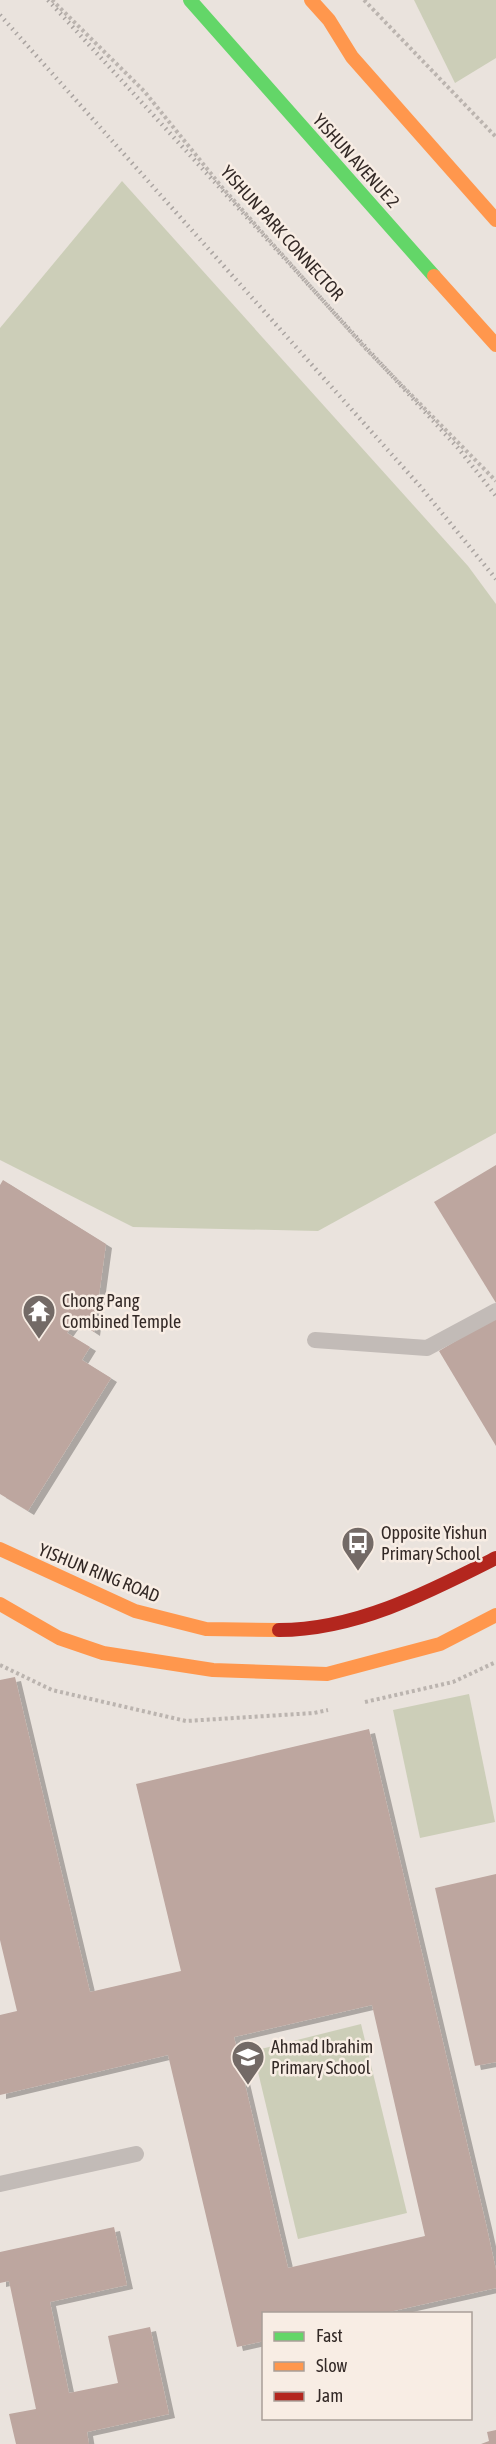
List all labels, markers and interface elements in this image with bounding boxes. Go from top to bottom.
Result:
street label: YISHUN AVENUE 2 [309,109,404,212]
street label: YISHUN PARK CONNECTOR [216,161,348,304]
place label: Chong Pang Combined Temple [62,1290,181,1332]
temple icon: Chong Pang Combined Temple [21,1293,57,1340]
place label: Opposite Yishun Primary School [381,1522,487,1564]
bus stop icon: Opposite Yishun Primary School [340,1525,376,1572]
street label: YISHUN RING ROAD [36,1539,163,1606]
place label: Ahmad Ibrahim Primary School [271,2036,373,2078]
school or university icon: Ahmad Ibrahim Primary School [230,2039,266,2086]
legend [262,2312,472,2420]
text: Fast [316,2325,343,2346]
text: Slow [316,2355,347,2376]
text: Jam [316,2385,343,2406]

